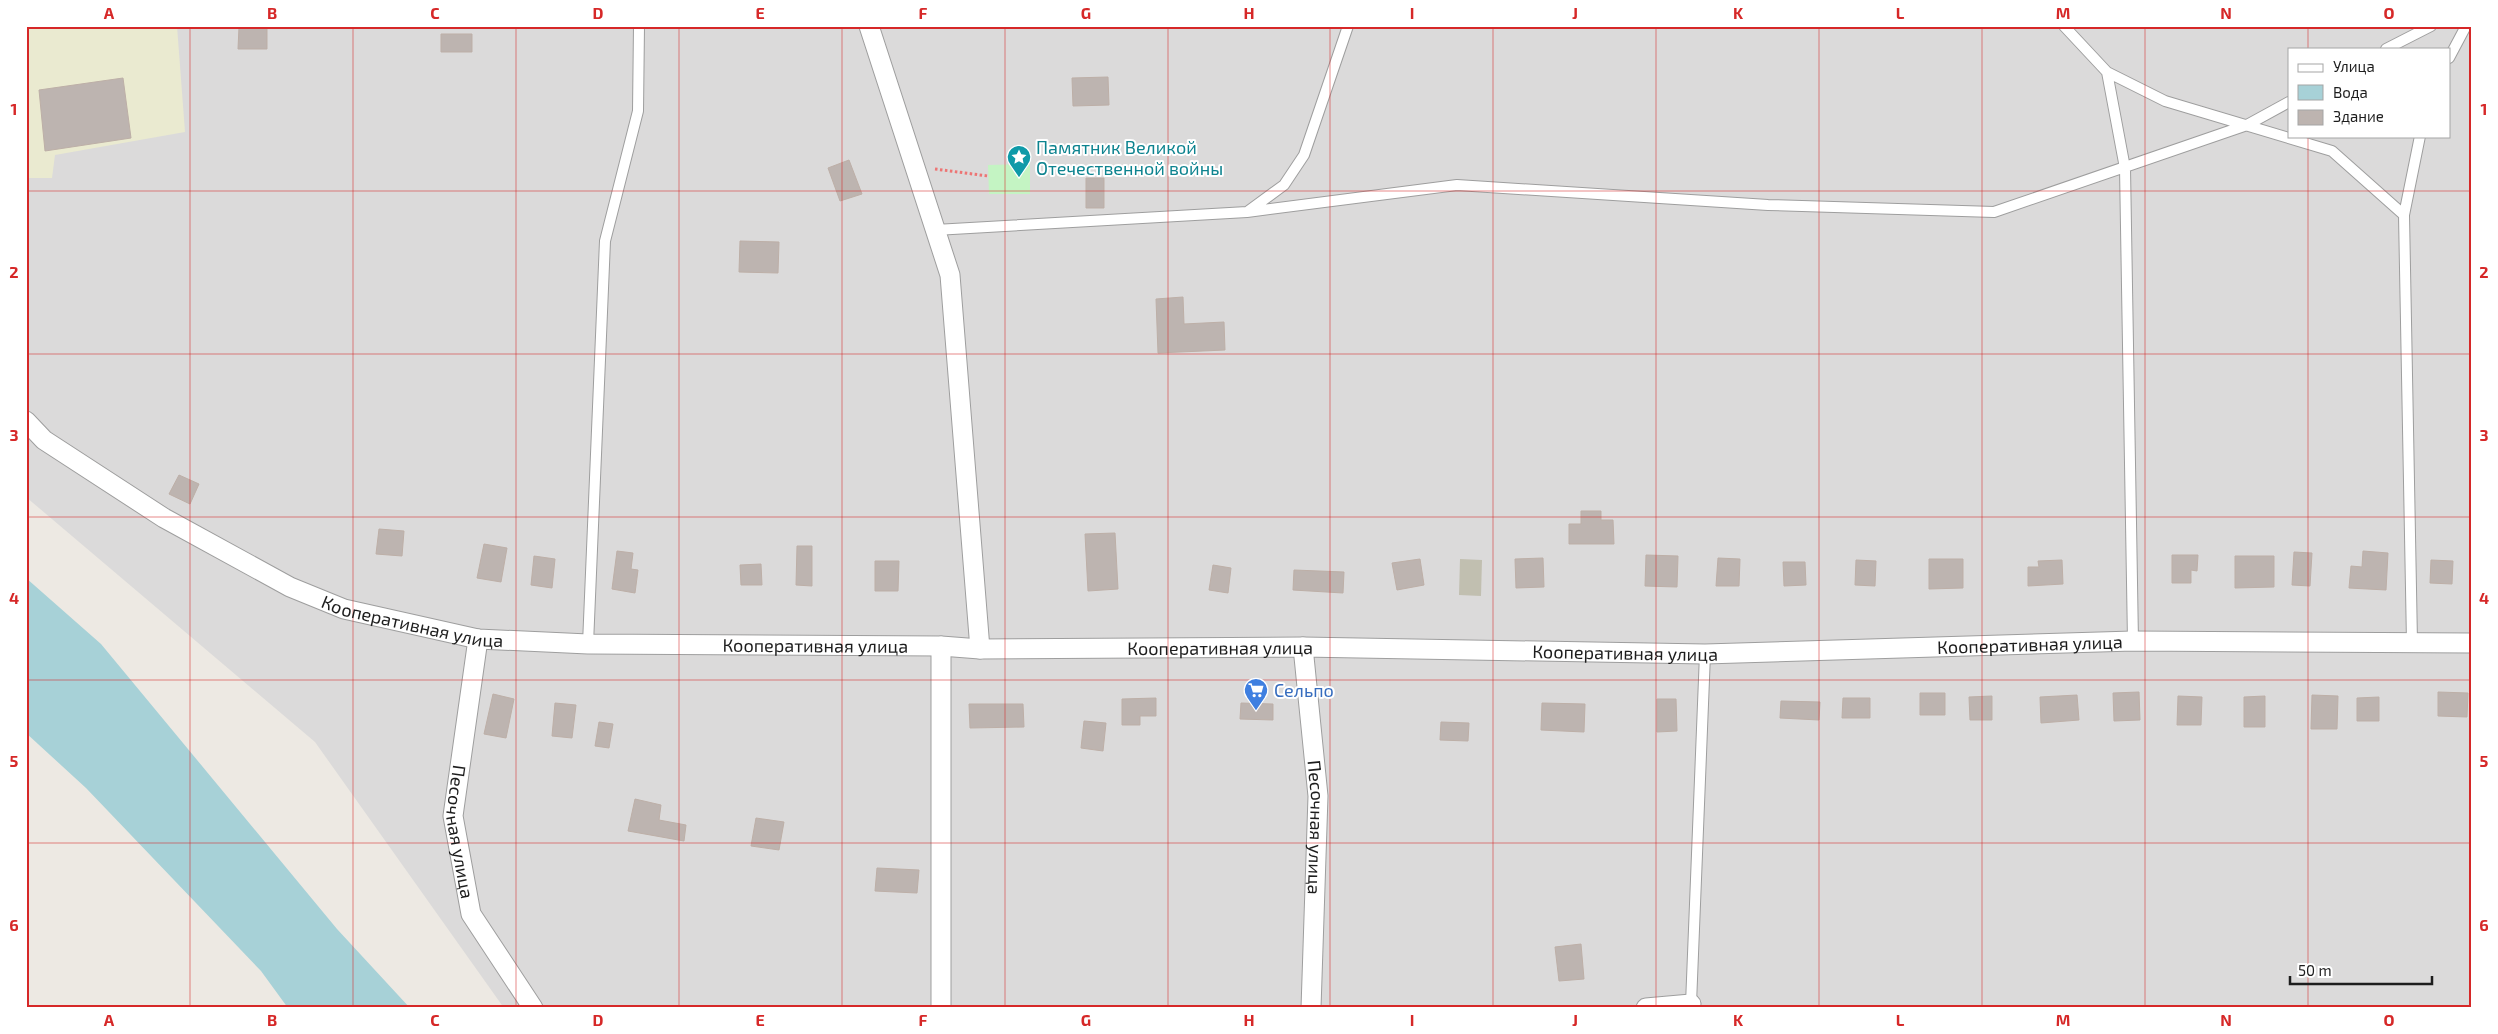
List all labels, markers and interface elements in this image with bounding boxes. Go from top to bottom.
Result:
text: A [104,3,115,22]
text: B [267,3,277,22]
text: C [430,3,440,22]
text: D [593,3,604,22]
text: E [755,3,765,22]
text: F [919,3,928,22]
text: G [1081,3,1091,22]
text: H [1243,3,1255,22]
text: I [1410,3,1414,22]
text: J [1572,3,1578,22]
text: K [1733,3,1744,22]
text: L [1896,3,1905,22]
text: M [2056,3,2070,22]
text: N [2220,3,2232,22]
text: O [2383,3,2395,22]
legend [2288,48,2450,138]
text: Улица [2333,57,2375,75]
text: Вода [2333,83,2368,101]
text: 1 [11,99,17,118]
text: 1 [2481,99,2487,118]
text: Здание [2333,107,2384,125]
place label: Памятник Великой Отечественной войны [1036,136,1223,179]
place icon: Памятник Великой Отечественной войны [1006,144,1032,178]
text: 2 [9,262,19,281]
text: 2 [2479,262,2489,281]
text: 3 [9,425,19,444]
text: 3 [2479,425,2489,444]
text: 4 [9,588,19,607]
text: 4 [2479,588,2489,607]
street label: Кооперативная улица [318,590,504,651]
street label: Кооперативная улица [1937,630,2123,658]
street label: Кооперативная улица [722,634,908,657]
street label: Кооперативная улица [1127,636,1313,659]
street label: Кооперативная улица [1532,640,1718,665]
supermarket icon: Сельпо [1243,677,1269,711]
place label: Сельпо [1274,679,1334,701]
text: 5 [10,751,19,770]
text: 5 [2480,751,2489,770]
street label: Песочная улица [1303,759,1329,895]
street label: Песочная улица [442,764,479,900]
text: 6 [9,915,19,934]
text: 6 [2479,915,2489,934]
scale bar [2290,954,2433,986]
text: 50 m [2298,961,2332,979]
text: A [104,1010,115,1029]
text: B [267,1010,277,1029]
text: C [430,1010,440,1029]
text: D [593,1010,604,1029]
text: E [755,1010,765,1029]
text: F [919,1010,928,1029]
text: G [1081,1010,1091,1029]
text: H [1243,1010,1255,1029]
text: I [1410,1010,1414,1029]
text: J [1572,1010,1578,1029]
text: K [1733,1010,1744,1029]
text: L [1896,1010,1905,1029]
text: M [2056,1010,2070,1029]
text: N [2220,1010,2232,1029]
text: O [2383,1010,2395,1029]

